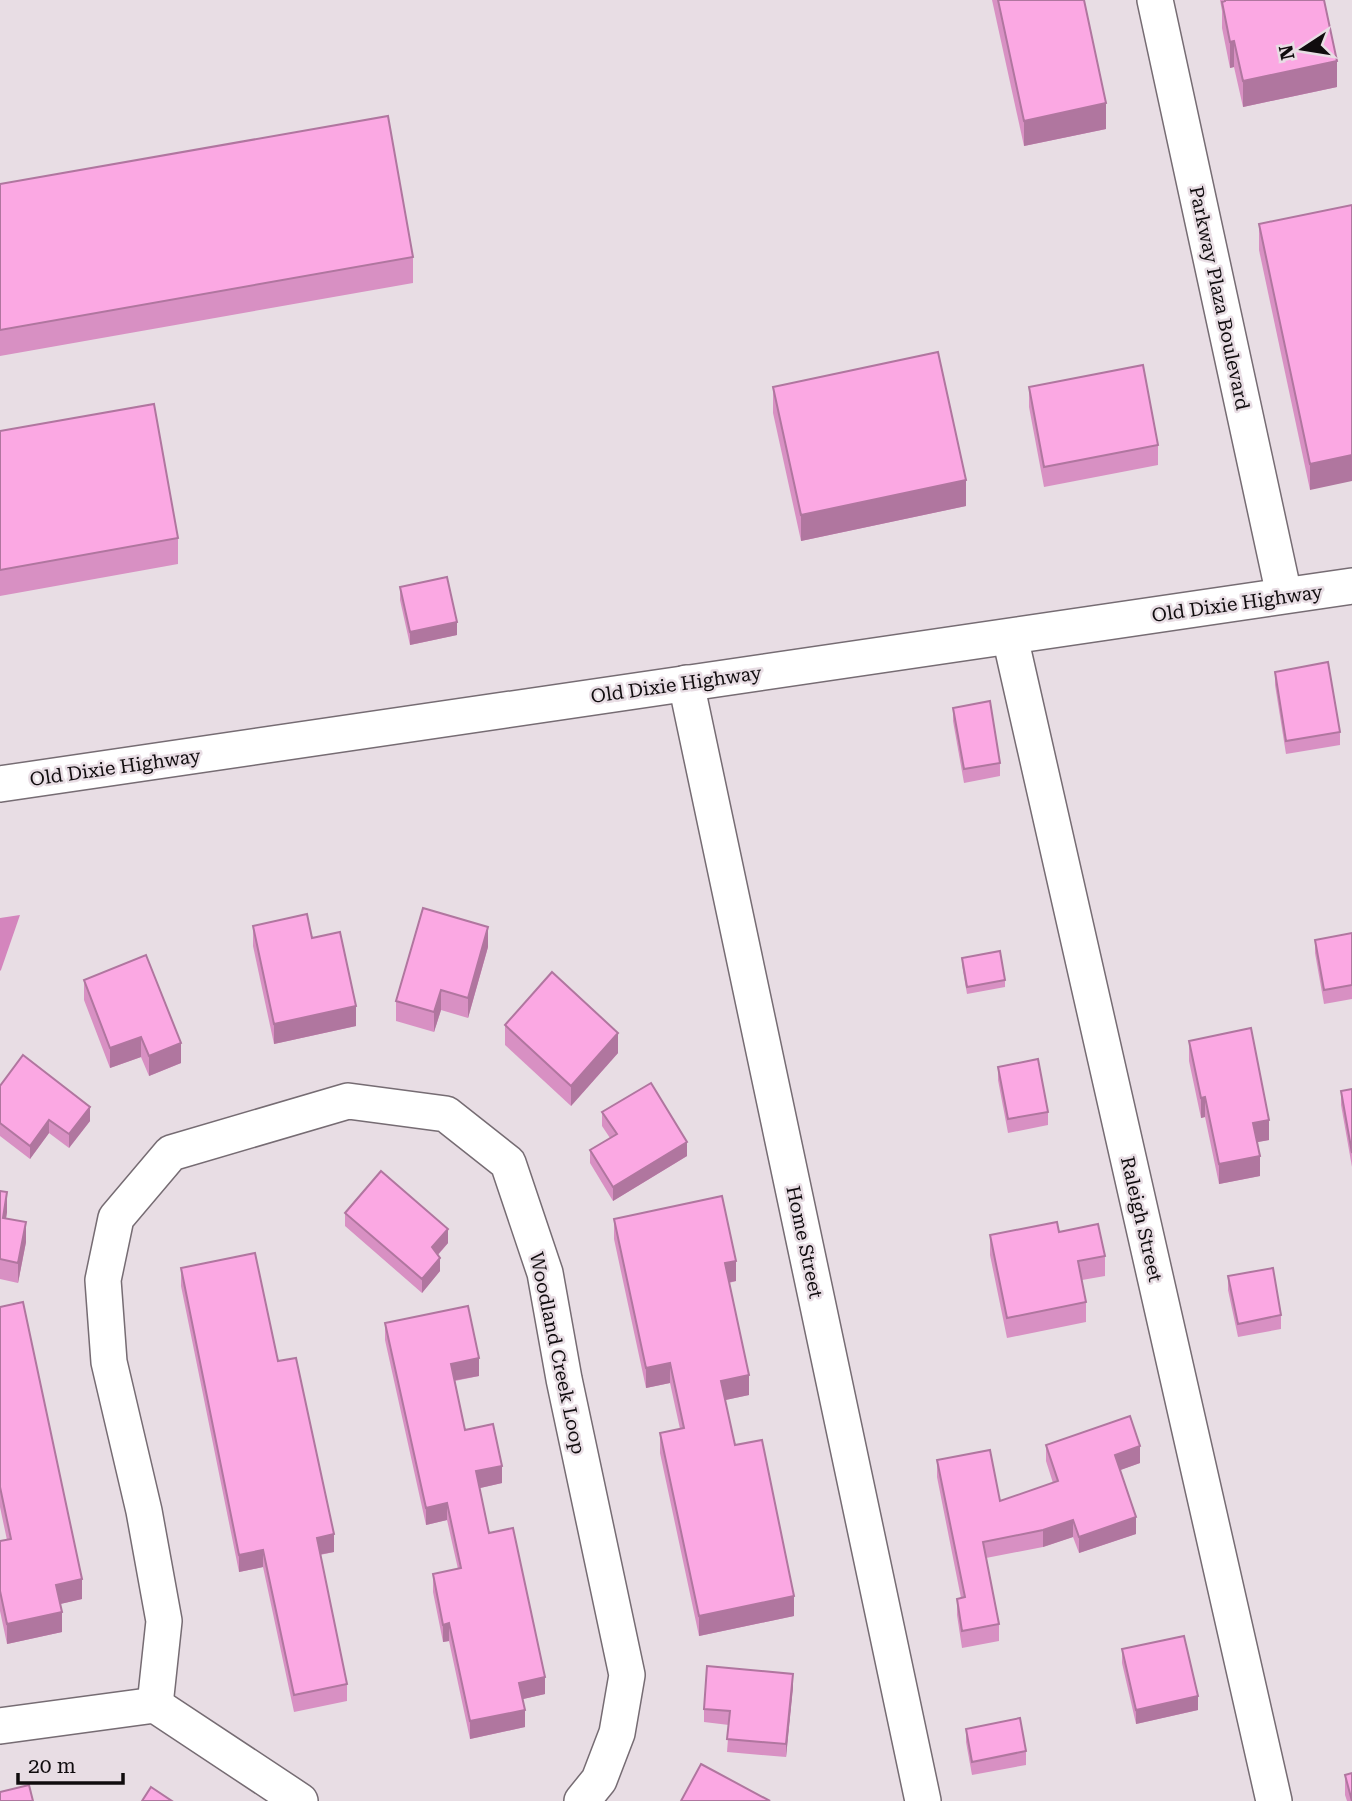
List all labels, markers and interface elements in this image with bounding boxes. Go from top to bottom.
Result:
north arrow [1268,14,1338,84]
text: N [1274,43,1300,62]
street label: Parkway Plaza Boulevard [1185,184,1255,412]
street label: Old Dixie Highway [1150,580,1325,627]
street label: Old Dixie Highway [589,661,764,708]
street label: Old Dixie Highway [28,744,203,791]
street label: Raleigh Street [1116,1154,1167,1284]
street label: Home Street [781,1184,828,1300]
street label: Woodland Creek Loop [525,1250,590,1456]
scale bar [18,1742,122,1786]
text: 20 m [28,1754,76,1778]

